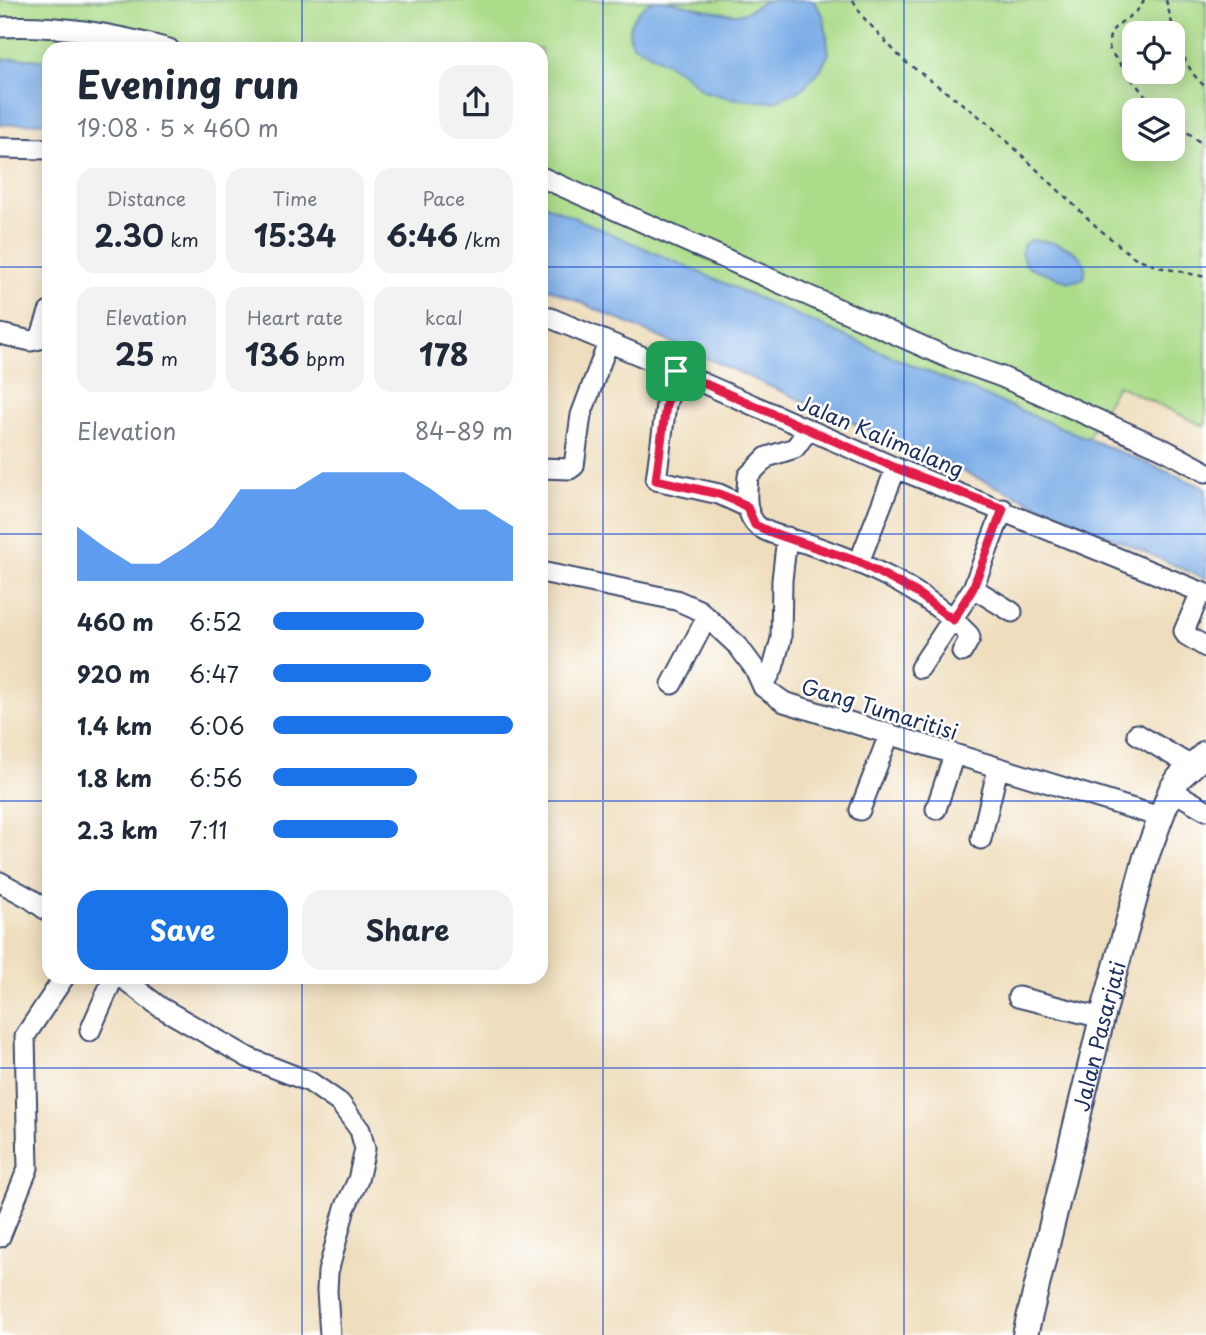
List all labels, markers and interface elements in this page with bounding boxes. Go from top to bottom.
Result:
map controls [1122,21,1185,161]
button: locate [1122,21,1185,84]
text: Evening run [77,55,299,112]
button: share [439,65,513,139]
button: layers [1122,98,1185,161]
text: 19:08 · 5 × 460 m [77,110,279,145]
text: Distance [106,184,186,212]
text: Time [273,184,317,212]
text: Pace [422,184,465,212]
text: 2.30 [94,212,164,257]
text: 15:34 [254,212,336,257]
text: 6:46 [387,212,458,257]
text: km [164,225,199,253]
text: /km [458,225,501,253]
text: Elevation [105,303,187,331]
text: Heart rate [247,303,343,331]
text: kcal [425,303,463,331]
text: 25 [115,331,155,376]
text: 136 [245,331,300,376]
text: 178 [419,331,468,376]
pin [646,341,706,401]
text: m [155,344,178,372]
text: bpm [300,344,345,372]
icon: arrive [657,352,695,390]
street label: Jalan Kalimalang [793,385,969,485]
text: Elevation [77,413,176,448]
text: 84–89 m [415,413,513,448]
text: 460 m [77,604,154,639]
text: 6:52 [189,604,242,639]
text: 920 m [77,656,150,691]
text: 6:47 [189,656,239,691]
street label: Gang Tumaritisi [798,669,962,747]
text: 1.4 km [77,708,152,743]
text: 6:06 [189,708,245,743]
text: 1.8 km [77,760,152,795]
text: 6:56 [189,760,242,795]
text: 2.3 km [77,812,158,847]
text: 7:11 [189,812,228,847]
button: Save [77,890,288,970]
button: Share [302,890,513,970]
street label: Jalan Pasarjati [1064,957,1133,1114]

